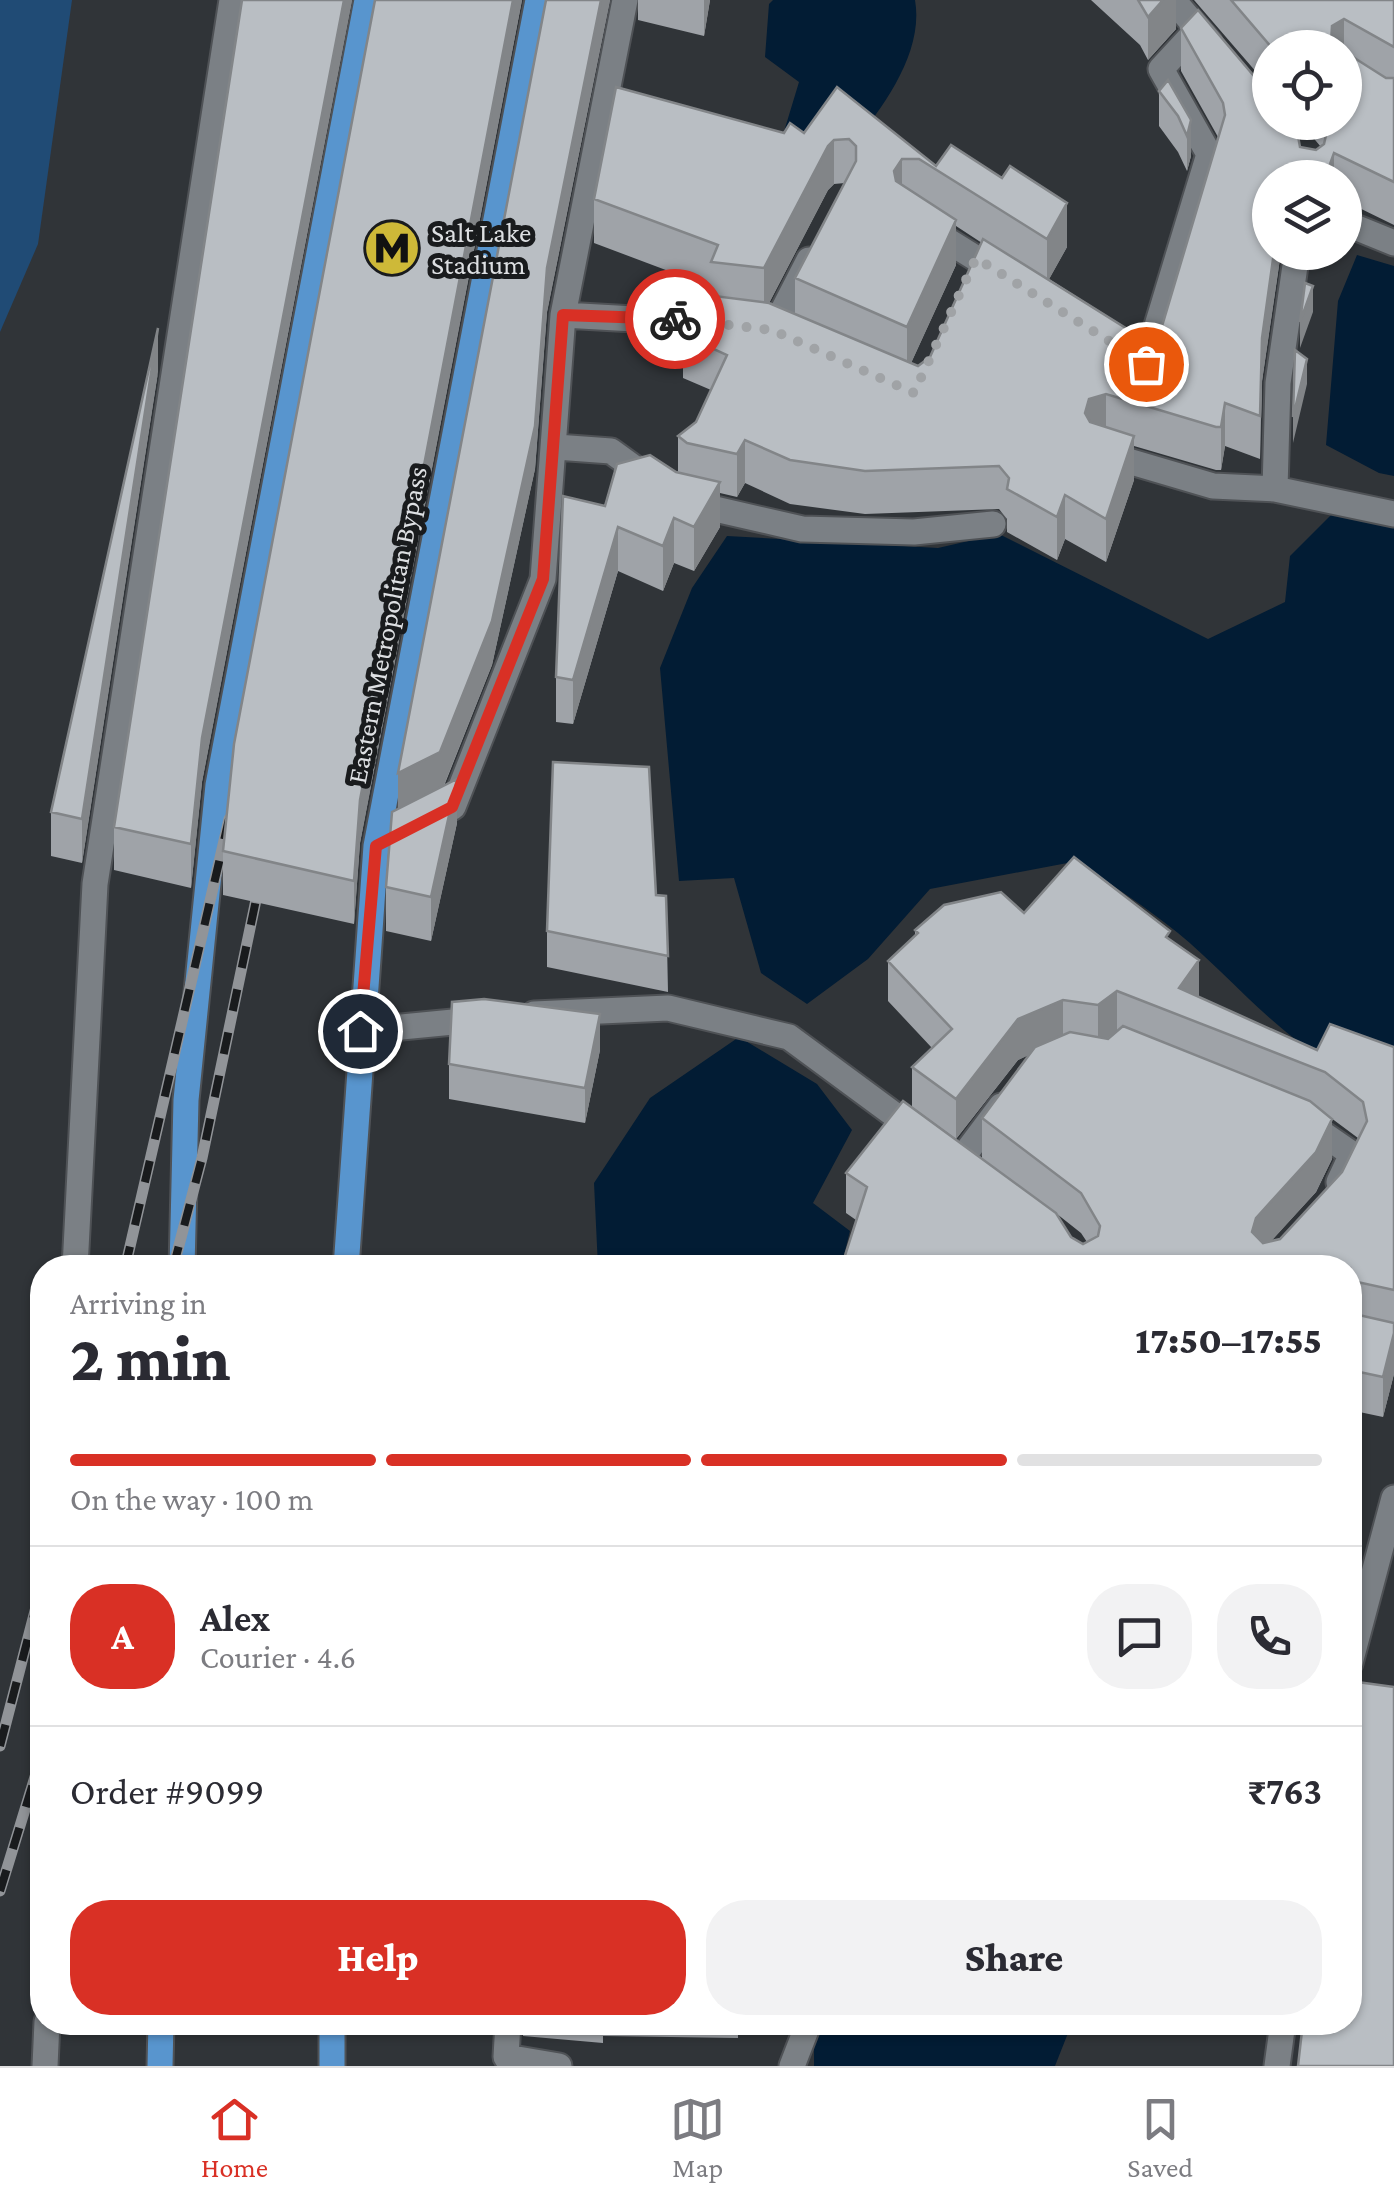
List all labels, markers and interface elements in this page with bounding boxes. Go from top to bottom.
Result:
map controls [1252,30,1362,270]
button: locate [1252,30,1362,140]
button: layers [1252,160,1362,270]
place label: Salt Lake Stadium [431,217,531,280]
metro station icon: Salt Lake Stadium [362,218,422,278]
courier [625,269,725,369]
icon: bike [648,292,703,347]
pin [1104,322,1189,407]
icon: bag [1119,337,1174,392]
street label: Eastern Metropolitan Bypass [341,464,433,786]
pin [318,989,403,1074]
icon: home [333,1004,388,1059]
text: Arriving in [70,1285,207,1321]
text: 17:50–17:55 [1135,1319,1322,1361]
text: 2 min [70,1322,231,1394]
text: On the way · 100 m [70,1481,313,1517]
button: chat [1087,1584,1192,1689]
button: phone [1217,1584,1322,1689]
text: Alex [200,1597,270,1639]
text: A [111,1615,134,1657]
text: Courier · 4.6 [200,1639,356,1675]
text: Order #9099 [70,1770,264,1812]
text: ₹763 [1247,1770,1322,1812]
button: Help [70,1900,686,2015]
button: Share [706,1900,1322,2015]
tab: Home [201,2092,268,2183]
tab: Map [670,2092,725,2183]
tab: Saved [1127,2092,1193,2183]

